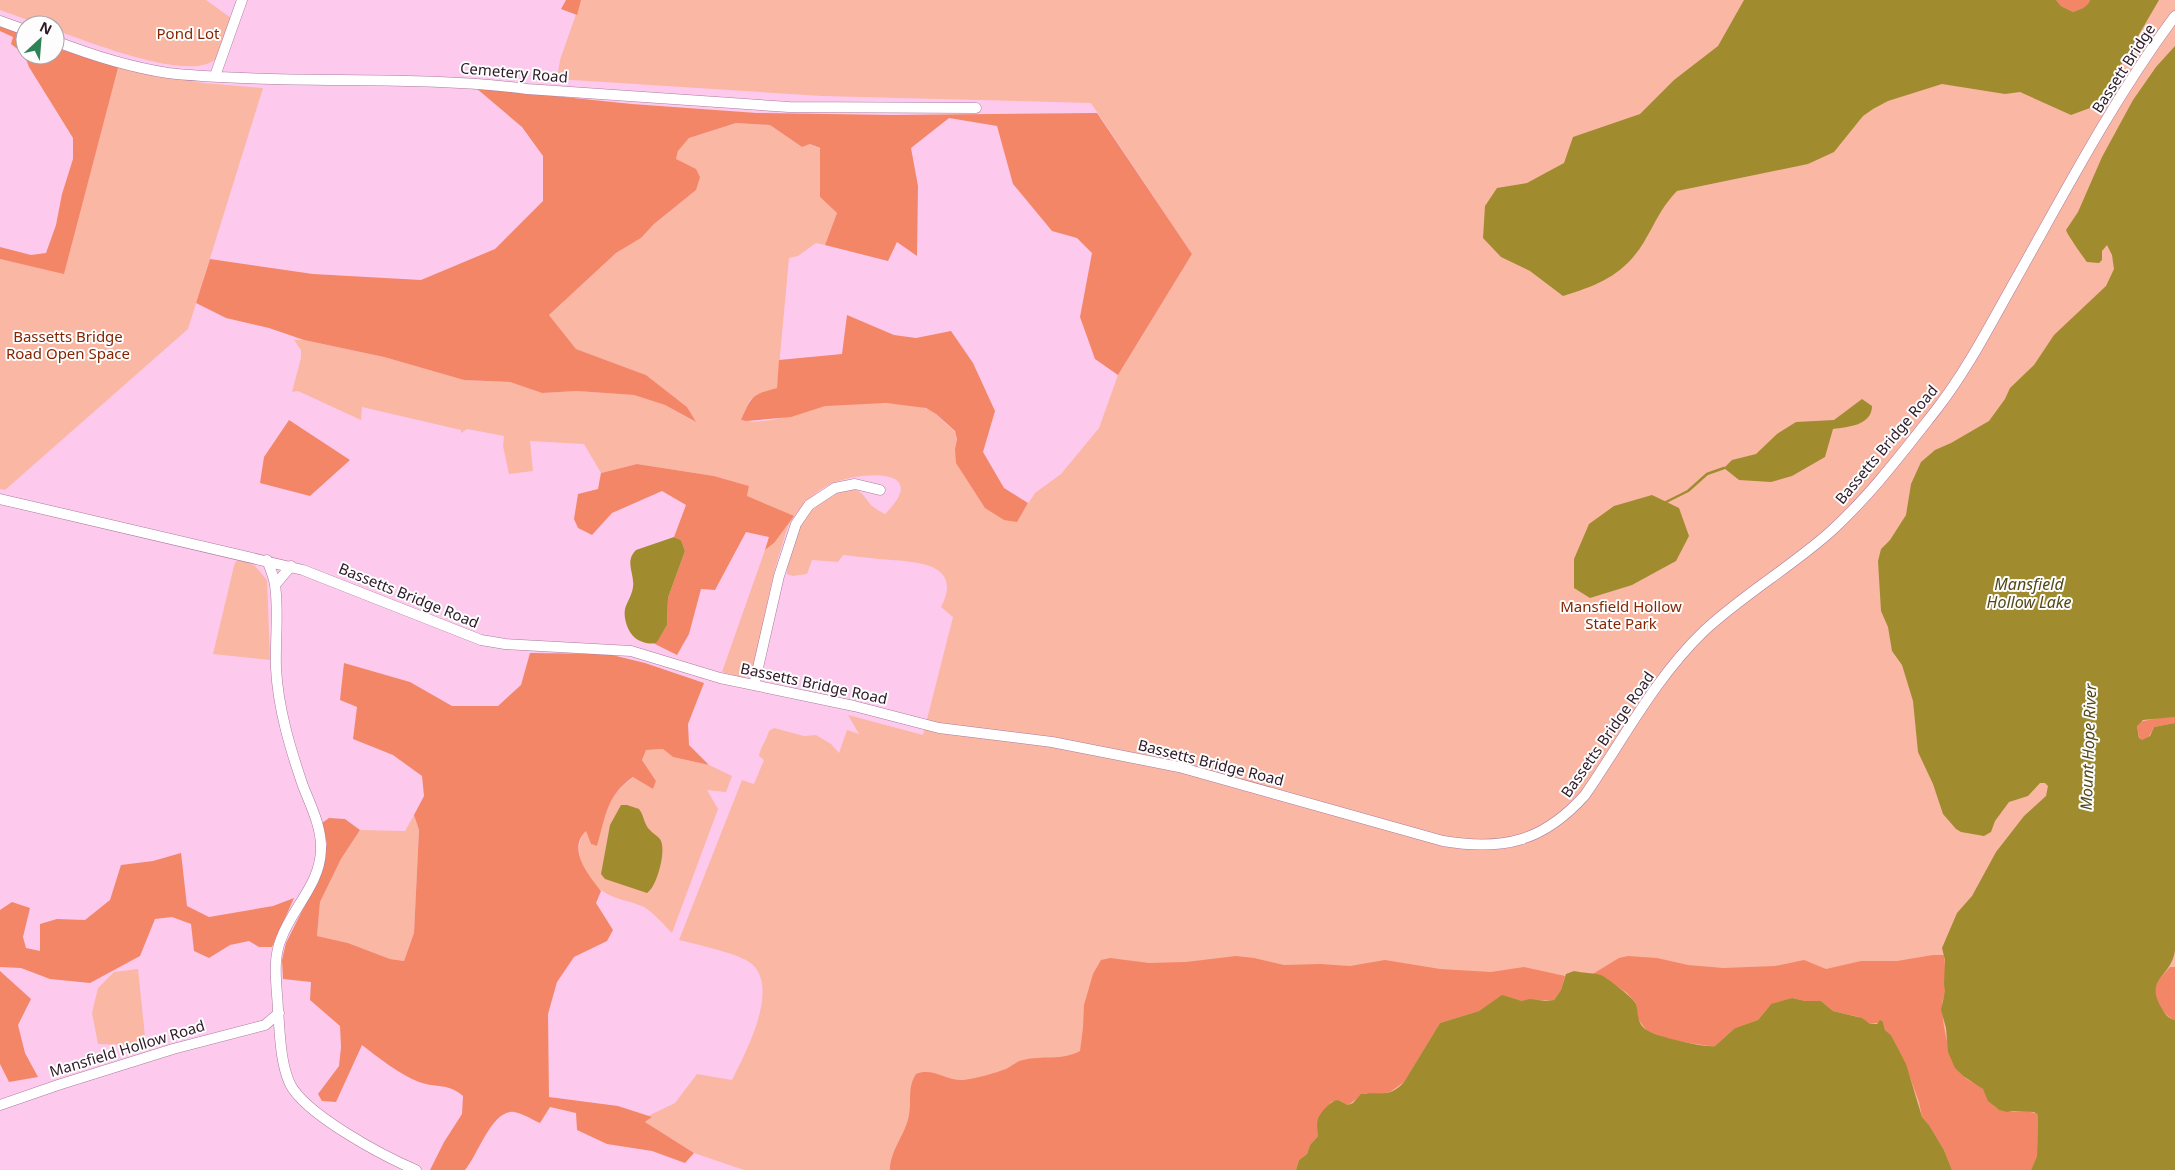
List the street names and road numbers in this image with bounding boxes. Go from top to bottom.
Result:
street label: Bassett Bridge [2087,20,2159,116]
street label: Cemetery Road [459,57,569,87]
street label: Bassetts Bridge Road [1830,380,1942,508]
street label: Bassetts Bridge Road [336,558,482,632]
street label: Bassetts Bridge Road [739,658,889,708]
street label: Bassetts Bridge Road [1556,667,1658,801]
street label: Bassetts Bridge Road [1136,734,1286,790]
street label: Mansfield Hollow Road [47,1015,207,1081]

